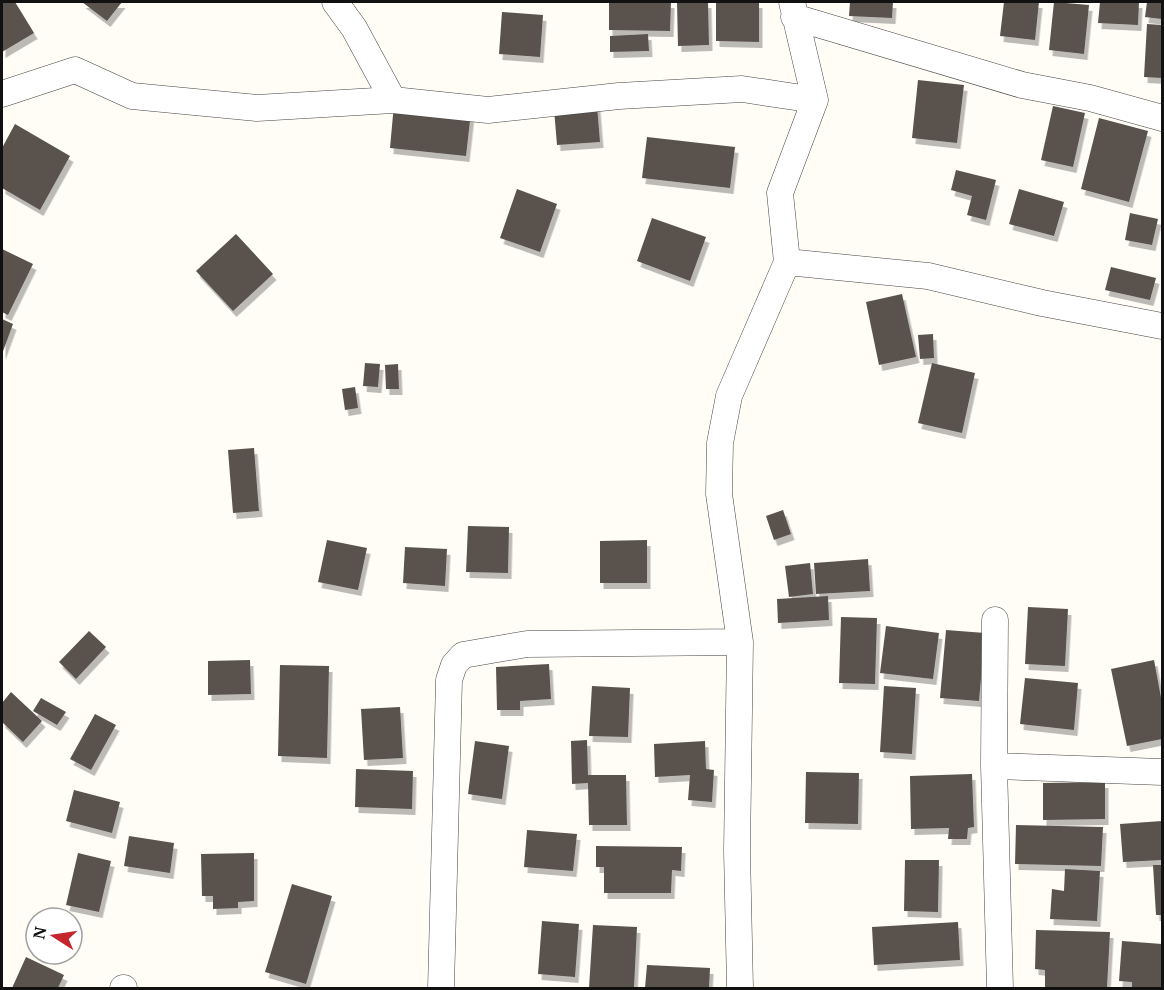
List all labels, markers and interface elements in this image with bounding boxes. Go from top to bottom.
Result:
north arrow [24,906,84,966]
text: N [27,925,51,941]

